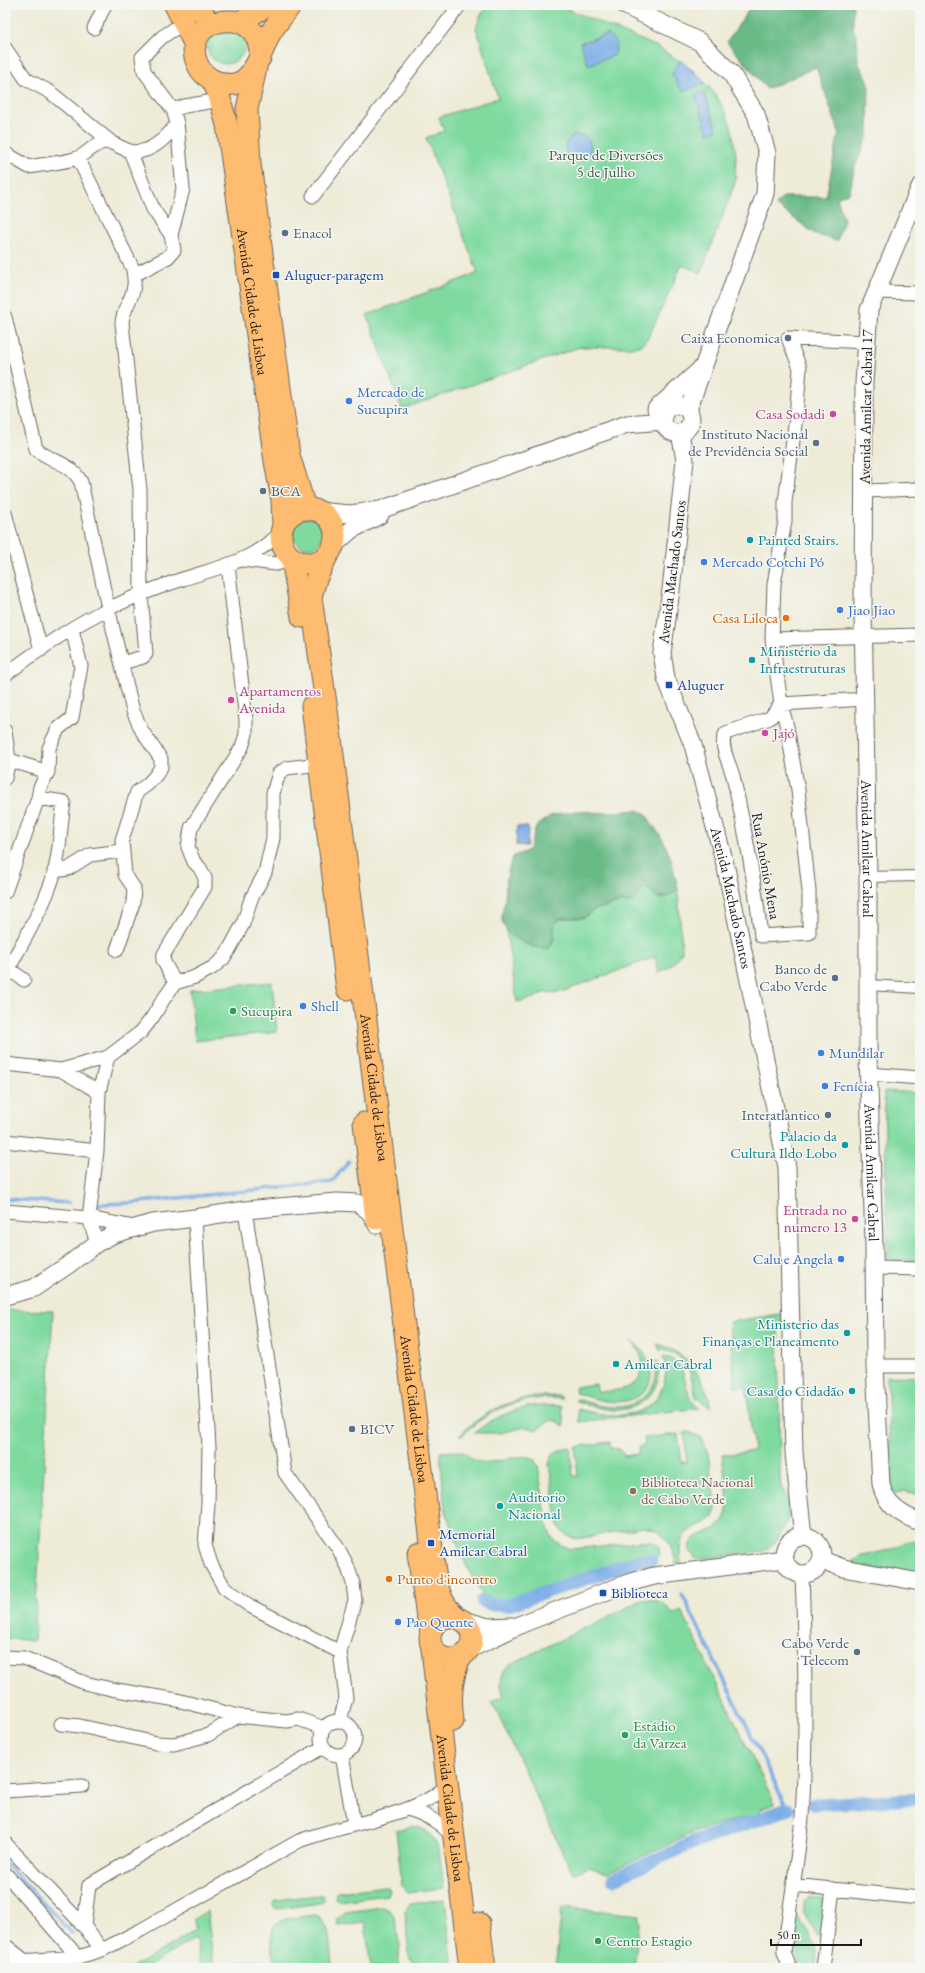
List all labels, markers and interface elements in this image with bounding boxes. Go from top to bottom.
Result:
park label: Parque de Diversões 5 de Julho [549,145,663,181]
place label: Enacol [293,223,332,242]
street label: Avenida Cidade de Lisboa [233,226,273,376]
marker: Enacol [280,228,290,238]
place label: Aluguer-paragem [283,265,384,284]
marker: Aluguer-paragem [271,270,281,280]
place label: Caixa Economica [681,328,780,347]
street label: Avenida Amilcar Cabral 17 [855,328,876,486]
marker: Caixa Economica [783,333,793,343]
place label: Mercado de Sucupira [357,382,425,418]
marker: Mercado de Sucupira [344,396,354,406]
place label: Casa Sodadi [755,404,825,423]
marker: Casa Sodadi [828,409,838,419]
place label: Instituto Nacional de Previdência Social [688,424,808,460]
marker: Instituto Nacional de Previdência Social [811,438,821,448]
place label: BCA [271,481,301,500]
marker: BCA [258,486,268,496]
street label: Avenida Machado Santos [653,499,690,646]
place label: Painted Stairs. [758,530,839,549]
marker: Painted Stairs. [745,535,755,545]
place label: Mercado Cotchi Pó [712,552,824,571]
marker: Mercado Cotchi Pó [699,557,709,567]
place label: Jiao Jiao [846,600,895,619]
marker: Jiao Jiao [835,605,845,615]
place label: Casa Liloca [712,608,778,627]
marker: Casa Liloca [781,613,791,623]
place label: Ministério da Infraestruturas [760,641,846,677]
marker: Ministério da Infraestruturas [747,655,757,665]
place label: Aluguer [676,675,724,694]
marker: Aluguer [664,680,674,690]
place label: Apartamentos Avenida [238,681,321,717]
marker: Apartamentos Avenida [226,695,236,705]
place label: Jajó [771,723,795,742]
marker: Jajó [760,728,770,738]
street label: Avenida Amilcar Cabral [857,778,878,918]
street label: Rua Anónio Mena [748,811,785,921]
street label: Avenida Machado Santos [706,824,756,970]
place label: Banco de Cabo Verde [759,959,827,995]
marker: Banco de Cabo Verde [830,973,840,983]
place label: Shell [311,996,339,1015]
place label: Sucupira [241,1001,292,1020]
marker: Shell [298,1001,308,1011]
marker: Sucupira [228,1006,238,1016]
street label: Avenida Cidade de Lisboa [356,1011,394,1162]
place label: Mundilar [829,1043,884,1062]
marker: Mundilar [816,1048,826,1058]
place label: Fenícia [833,1076,873,1095]
marker: Fenícia [820,1081,830,1091]
street label: Avenida Amilcar Cabral [861,1102,884,1242]
place label: Interatlantico [742,1105,820,1124]
marker: Interatlantico [823,1110,833,1120]
place label: Palacio da Cultura Ildo Lobo [730,1126,837,1162]
marker: Palacio da Cultura Ildo Lobo [840,1140,850,1150]
place label: Entrada no numero 13 [783,1200,847,1236]
marker: Entrada no numero 13 [850,1214,860,1224]
place label: Calu e Angela [753,1249,833,1268]
marker: Calu e Angela [836,1254,846,1264]
place label: Ministerio das Finanças e Planeamento [702,1314,839,1350]
marker: Ministerio das Finanças e Planeamento [842,1328,852,1338]
street label: Avenida Cidade de Lisboa [396,1333,434,1484]
place label: Amilcar Cabral [623,1354,713,1373]
marker: Amilcar Cabral [611,1359,621,1369]
place label: Casa do Cidadão [747,1381,844,1400]
marker: Casa do Cidadão [847,1386,857,1396]
place label: BICV [360,1419,396,1438]
marker: BICV [347,1424,357,1434]
place label: Biblioteca Nacional de Cabo Verde [641,1472,754,1508]
marker: Biblioteca Nacional de Cabo Verde [628,1486,638,1496]
place label: Auditorio Nacional [507,1487,566,1523]
marker: Auditorio Nacional [495,1501,505,1511]
place label: Memorial Amilcar Cabral [438,1524,528,1560]
marker: Memorial Amilcar Cabral [426,1538,436,1548]
place label: Punto d'incontro [397,1569,497,1588]
marker: Punto d'incontro [384,1574,394,1584]
place label: Biblioteca [611,1583,668,1602]
marker: Biblioteca [598,1588,608,1598]
place label: Pao Quente [406,1612,474,1631]
marker: Pao Quente [393,1617,403,1627]
place label: Cabo Verde Telecom [781,1633,849,1669]
marker: Cabo Verde Telecom [852,1647,862,1657]
place label: Estádio da Varzea [633,1716,687,1752]
marker: Estádio da Varzea [620,1730,630,1740]
street label: Avenida Cidade de Lisboa [432,1732,469,1883]
scale bar [771,1921,861,1947]
text: 50 m [777,1927,801,1943]
place label: Centro Estagio [606,1931,692,1950]
marker: Centro Estagio [593,1936,603,1946]

